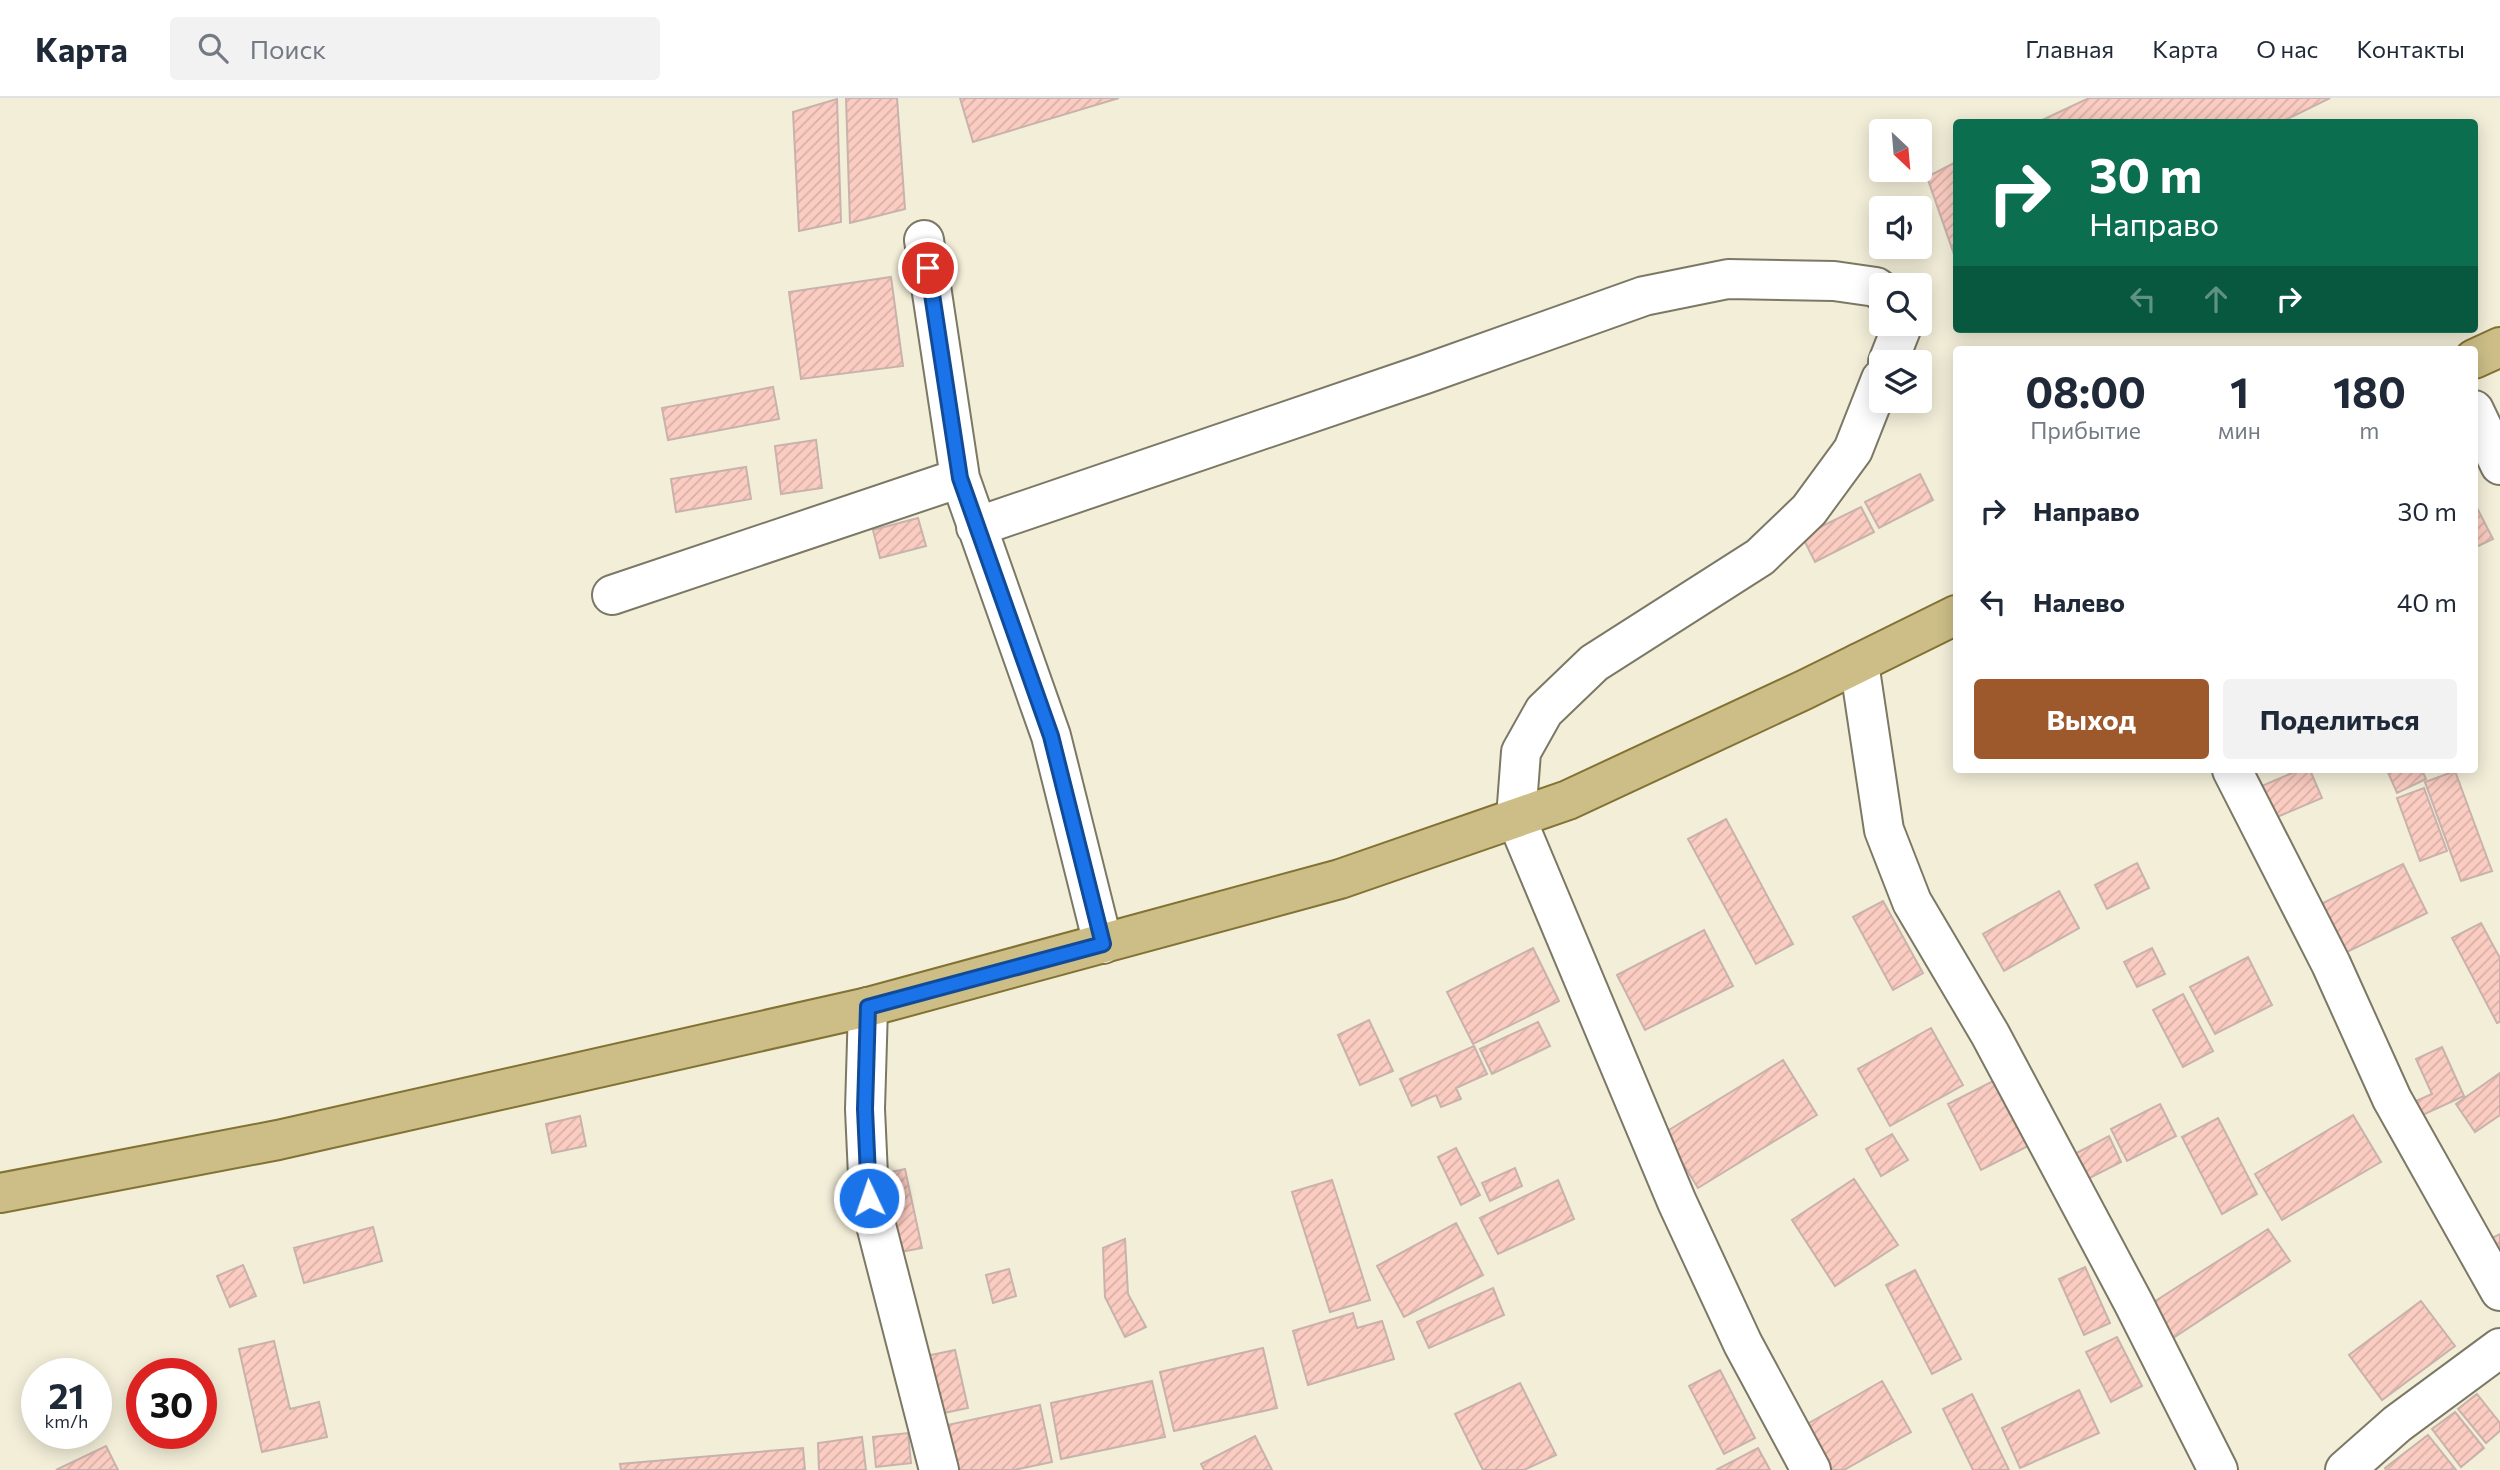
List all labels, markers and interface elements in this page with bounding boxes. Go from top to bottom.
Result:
search box [170,17,660,80]
text: Карта [35,28,128,69]
icon: search [194,29,232,67]
text: Поиск [250,33,326,64]
text: Главная [2025,34,2114,63]
text: Карта [2152,34,2218,63]
text: О нас [2256,34,2318,63]
text: Контакты [2356,34,2465,63]
north arrow [1869,119,1932,182]
map controls [1869,119,1932,413]
text: 30 m [2089,143,2202,203]
icon: right [1974,147,2065,238]
button: sound [1869,196,1932,259]
text: Направо [2089,203,2219,243]
pin [898,238,958,298]
icon: arrive [909,249,947,287]
button: search [1869,273,1932,336]
icon: left [2124,280,2162,318]
icon: ahead [2197,280,2235,318]
icon: right [2270,280,2308,318]
button: layers [1869,350,1932,413]
text: 08:00 [2025,365,2146,417]
text: 1 [2230,365,2249,417]
text: 180 [2333,365,2406,417]
text: Прибытие [2030,416,2141,444]
text: мин [2218,416,2261,444]
text: m [2359,416,2379,444]
icon: right [1974,492,2012,530]
text: Направо [2033,495,2140,526]
text: 30 m [2398,495,2457,526]
icon: left [1974,583,2012,621]
text: Налево [2033,586,2125,617]
text: 40 m [2397,586,2457,617]
button: Выход [1974,679,2209,759]
button: Поделиться [2223,679,2457,759]
position arrow [832,1161,906,1235]
speed limit sign: 30 [126,1358,217,1449]
text: 21 [49,1373,84,1416]
text: km/h [45,1410,88,1432]

